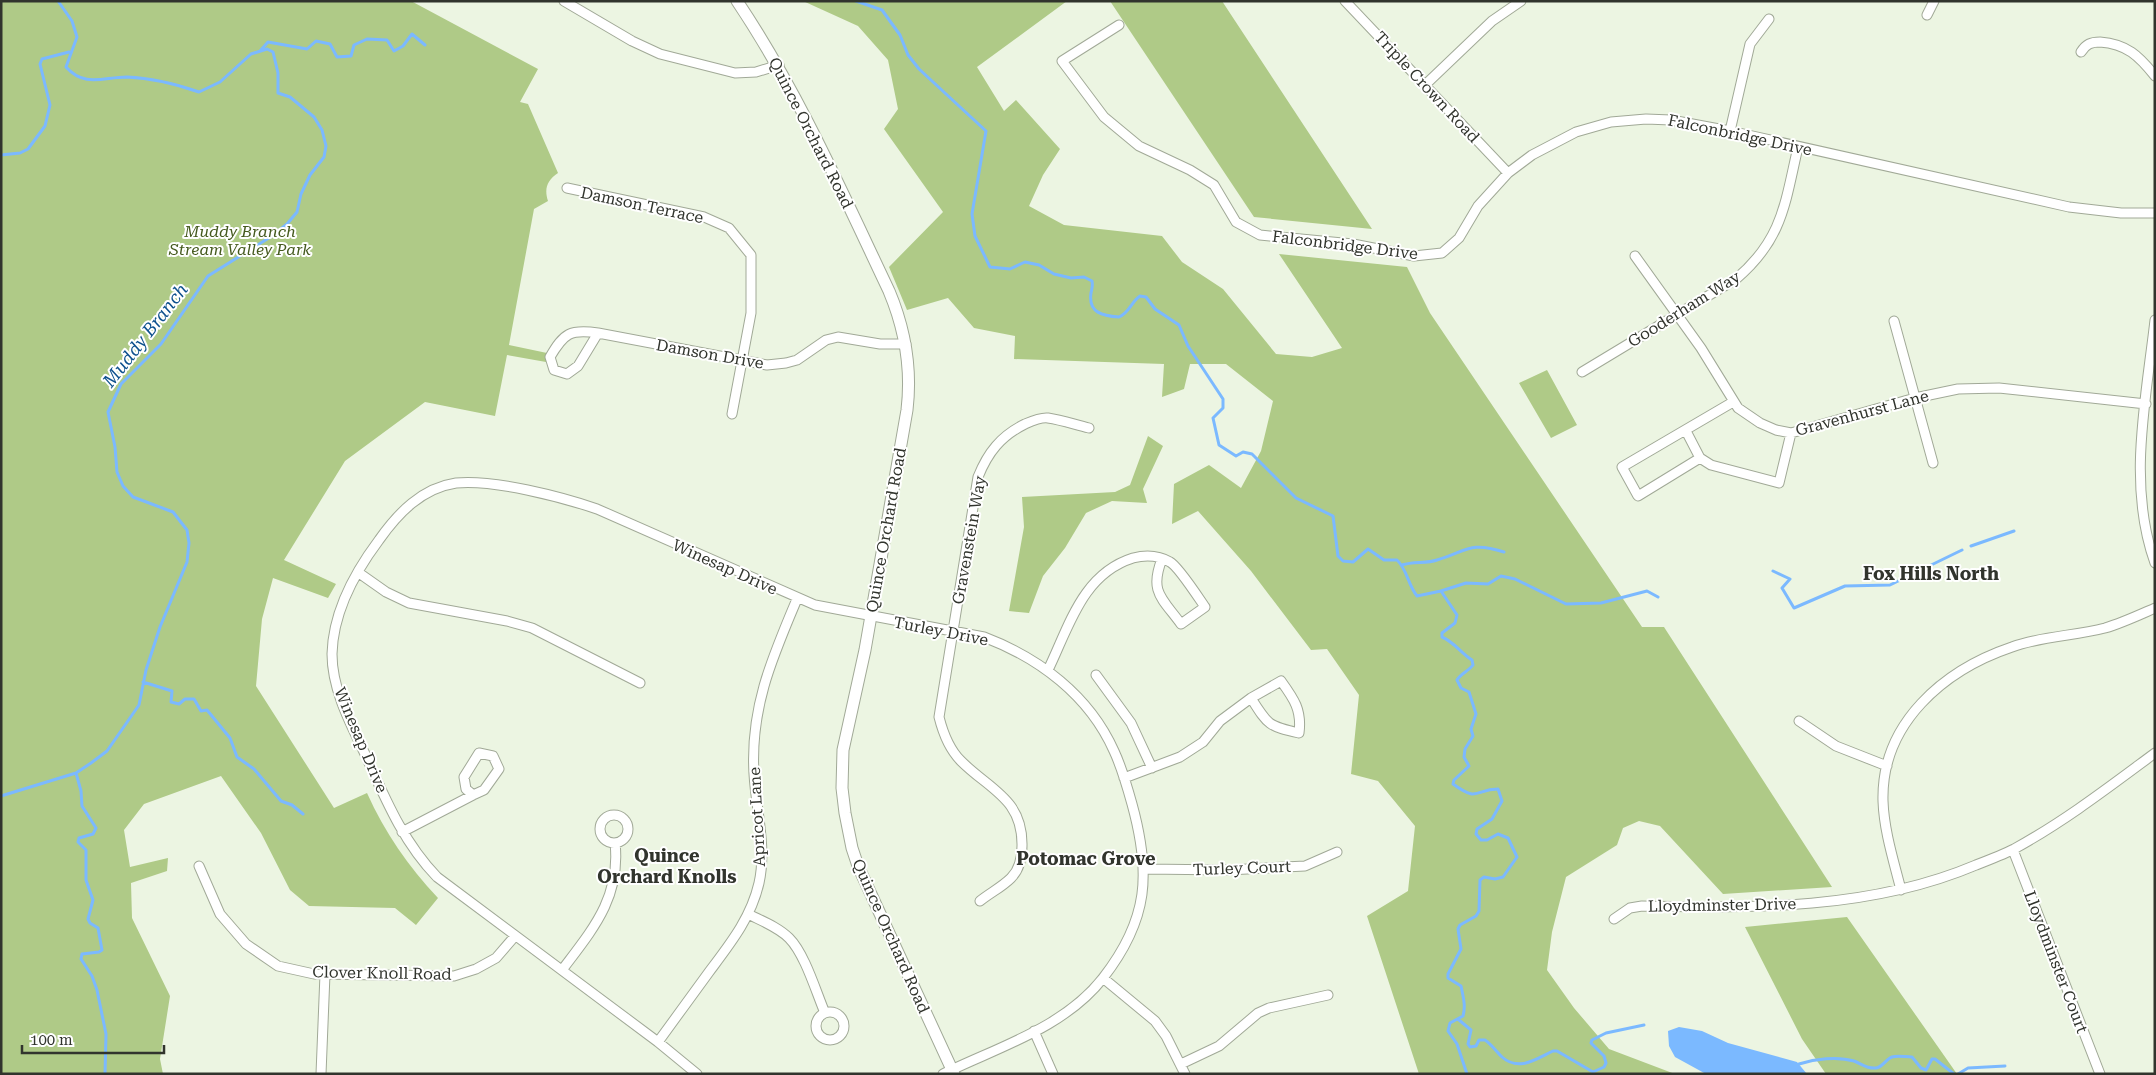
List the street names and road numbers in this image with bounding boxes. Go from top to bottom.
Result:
street label: Triple Crown Road [1371,28,1483,146]
street label: Quince Orchard Road [765,54,857,212]
street label: Falconbridge Drive [1666,110,1814,160]
street label: Damson Terrace [579,183,705,227]
street label: Falconbridge Drive [1271,227,1419,263]
street label: Gooderham Way [1624,266,1744,351]
street label: Damson Drive [655,335,766,373]
street label: Gravenhurst Lane [1793,386,1931,440]
street label: Quince Orchard Road [862,446,910,614]
street label: Gravenstein Way [948,474,990,606]
street label: Winesap Drive [670,535,781,599]
street label: Turley Drive [892,613,990,650]
street label: Winesap Drive [330,684,392,796]
street label: Apricot Lane [745,766,769,867]
street label: Quince Orchard Road [848,856,934,1016]
street label: Turley Court [1193,857,1291,879]
street label: Lloydminster Court [2020,888,2092,1036]
street label: Lloydminster Drive [1648,894,1797,916]
street label: Clover Knoll Road [312,962,452,984]

